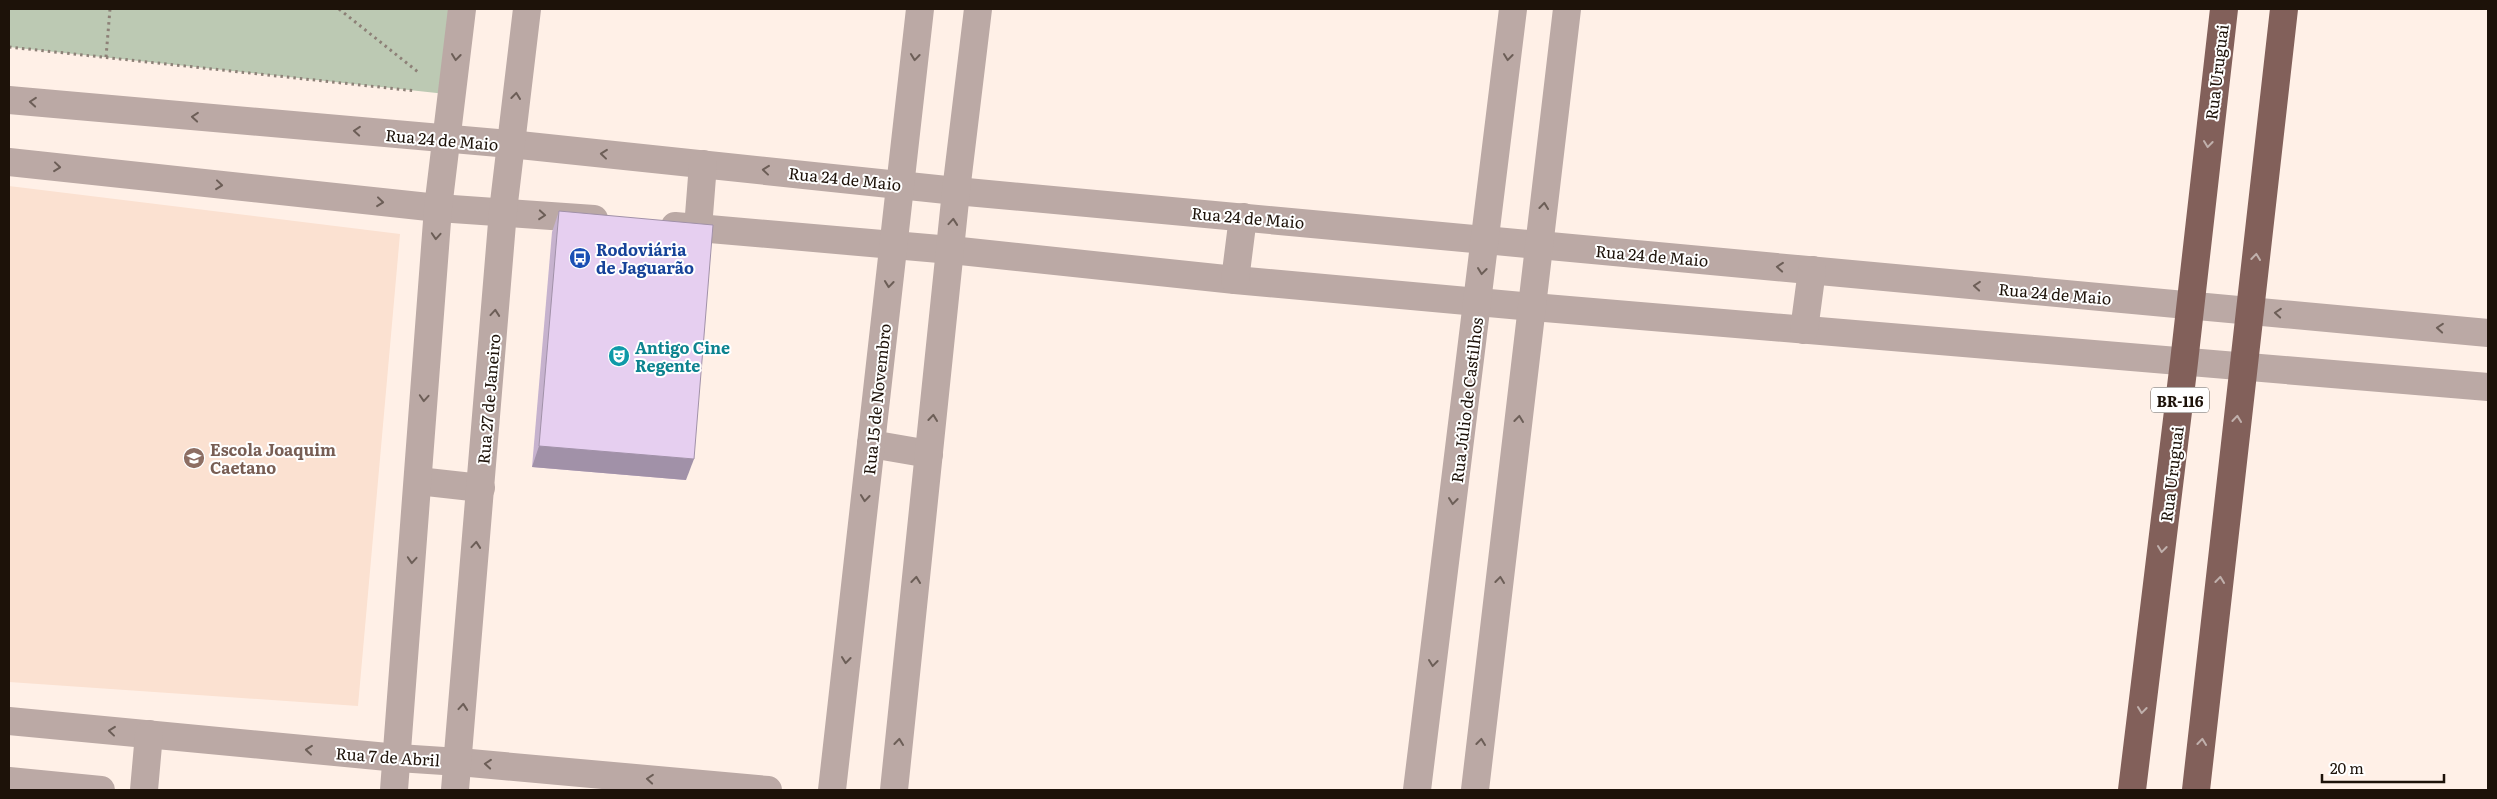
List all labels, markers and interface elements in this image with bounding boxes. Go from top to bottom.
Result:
street label: Rua Uruguai [2198,23,2234,121]
one-way arrow [451,53,462,61]
one-way arrow [1503,53,1514,61]
one-way arrow [910,54,921,62]
one-way arrow [510,92,521,100]
one-way arrow [29,97,37,108]
one-way arrow [191,111,199,122]
street label: Rua 24 de Maio [385,122,499,156]
one-way arrow [353,126,361,137]
one-way arrow [2203,140,2214,148]
one-way arrow [600,149,608,160]
street label: Rua 24 de Maio [787,160,903,196]
one-way arrow [54,162,62,173]
one-way arrow [761,165,769,176]
one-way arrow [215,179,223,190]
one-way arrow [377,196,385,207]
street label: Rua 24 de Maio [1191,200,1305,234]
one-way arrow [1538,201,1549,209]
one-way arrow [539,209,547,220]
one-way arrow [947,218,958,226]
one-way arrow [430,232,441,240]
place label: Rodoviária de Jaguarão [596,237,694,279]
street label: Rua 24 de Maio [1595,238,1709,272]
bus stop icon: Rodoviária de Jaguarão [568,246,592,270]
one-way arrow [2250,253,2261,261]
one-way arrow [1776,262,1784,273]
one-way arrow [1477,267,1488,275]
street label: Rua 24 de Maio [1998,276,2112,310]
one-way arrow [884,281,895,289]
one-way arrow [1972,281,1980,292]
one-way arrow [2274,308,2282,319]
one-way arrow [489,309,500,317]
street label: Rua Júlio de Castilhos [1444,316,1488,484]
street label: Rua 15 de Novembro [856,322,896,476]
one-way arrow [2435,323,2443,334]
street label: Rua 27 de Janeiro [470,333,506,465]
place label: Antigo Cine Regente [635,335,730,377]
theatre icon: Antigo Cine Regente [607,344,631,368]
road number: BR-116 [2151,388,2209,412]
one-way arrow [418,394,429,402]
one-way arrow [927,414,938,422]
one-way arrow [2231,414,2242,422]
one-way arrow [1514,415,1524,423]
street label: Rua Uruguai [2153,425,2189,523]
place label: Escola Joaquim Caetano [210,437,336,479]
school or university icon: Escola Joaquim Caetano [182,446,206,470]
one-way arrow [860,494,871,502]
one-way arrow [1449,497,1459,506]
one-way arrow [470,541,481,549]
one-way arrow [2157,545,2167,553]
one-way arrow [407,556,418,564]
one-way arrow [910,576,921,584]
one-way arrow [1494,576,1505,584]
one-way arrow [2214,576,2225,584]
one-way arrow [841,656,852,664]
one-way arrow [1428,659,1439,667]
one-way arrow [457,703,468,711]
one-way arrow [2137,707,2148,715]
one-way arrow [108,726,116,737]
one-way arrow [893,737,904,745]
one-way arrow [2196,737,2207,745]
one-way arrow [1475,738,1486,746]
street label: Rua 7 de Abril [335,740,441,772]
one-way arrow [304,745,312,756]
scale bar [2322,752,2444,784]
text: 20 m [2330,756,2364,779]
one-way arrow [484,759,492,770]
one-way arrow [645,774,653,785]

